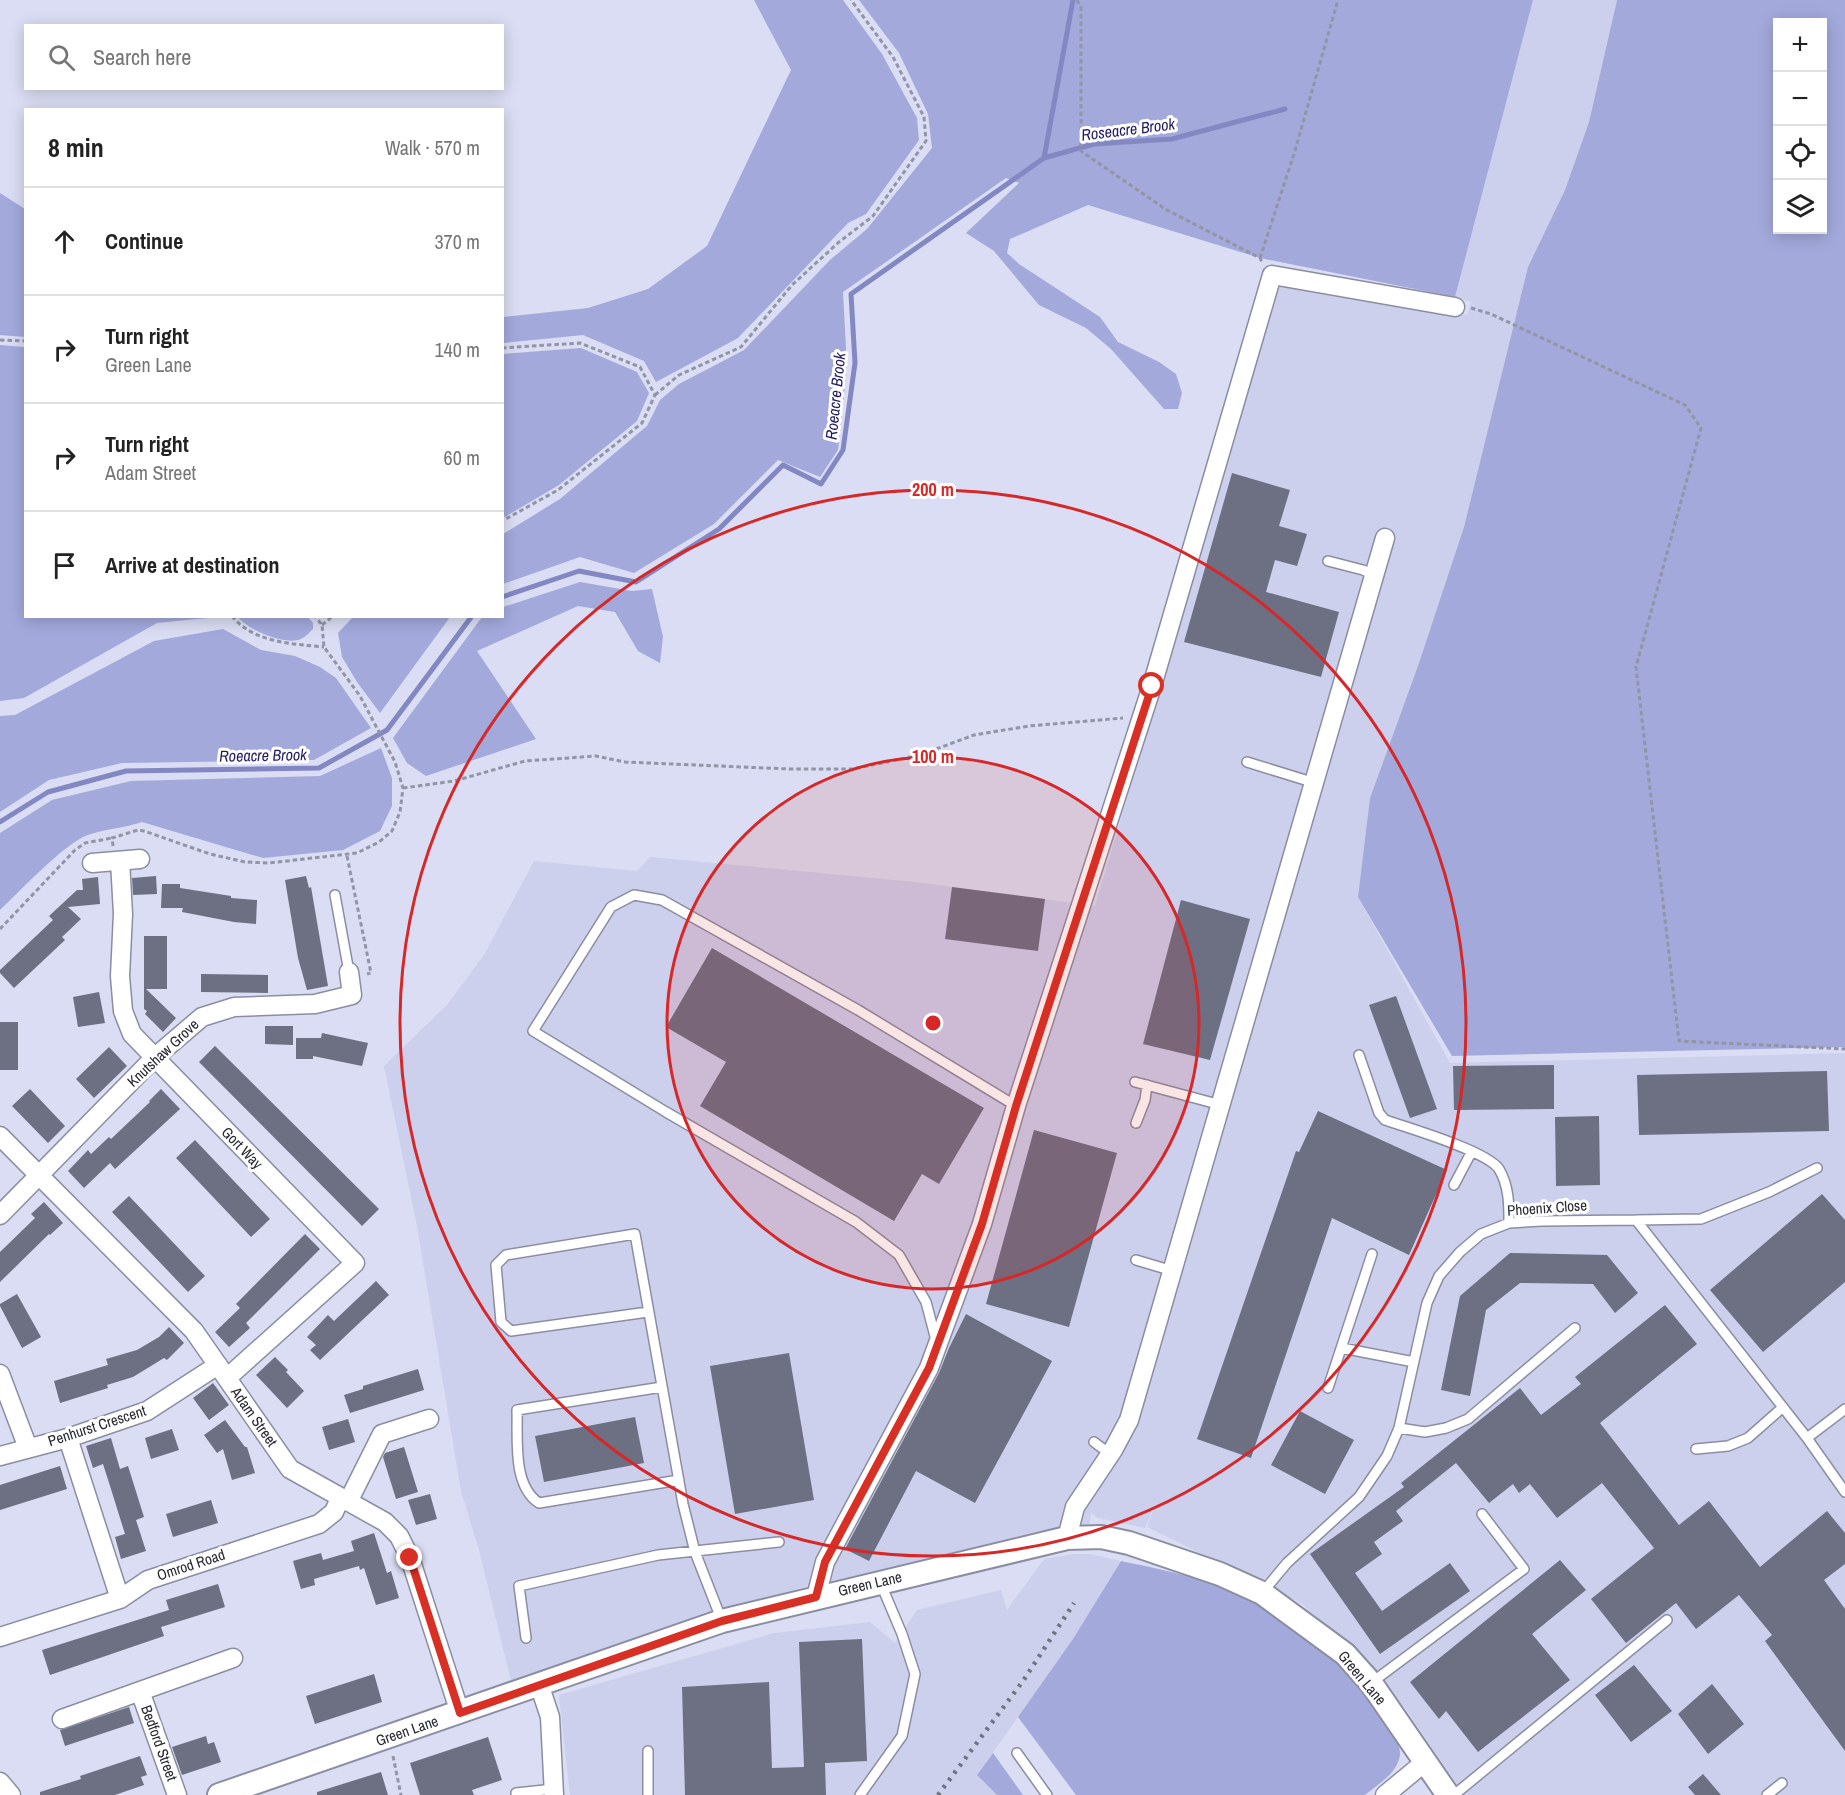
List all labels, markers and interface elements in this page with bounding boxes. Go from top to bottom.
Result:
map controls [1773,18,1827,234]
button: + [1773,18,1827,72]
search box [24,24,504,90]
icon: search [45,41,78,74]
text: Search here [93,42,191,72]
button: − [1773,72,1827,126]
water label: Roseacre Brook [1080,112,1176,146]
button: locate [1773,126,1827,180]
text: 8 min [48,130,104,165]
text: Walk · 570 m [385,134,480,161]
button: layers [1773,180,1827,234]
icon: ahead [48,225,81,258]
text: Continue [105,226,183,256]
text: 370 m [434,228,480,255]
text: Turn right [105,321,189,351]
icon: right [48,333,81,366]
text: 140 m [434,336,480,363]
text: Green Lane [105,351,192,378]
water label: Roeacre Brook [819,351,851,441]
text: Turn right [105,429,189,459]
icon: right [48,441,81,474]
text: 60 m [444,444,480,471]
text: Adam Street [105,459,196,486]
text: 200 m [912,477,954,502]
icon: arrive [48,549,81,582]
text: Arrive at destination [105,550,279,580]
route start [1138,672,1164,698]
water label: Roeacre Brook [219,743,307,767]
text: 100 m [912,744,954,769]
centre of rings [923,1013,943,1033]
street label: Knutshaw Grove [122,1014,203,1091]
street label: Gort Way [217,1122,268,1174]
street label: Phoenix Close [1506,1194,1588,1221]
street label: Adam Street [226,1382,283,1451]
street label: Penhurst Crescent [45,1400,149,1451]
street label: Omrod Road [154,1544,228,1585]
route end [396,1544,422,1570]
street label: Green Lane [836,1566,904,1601]
street label: Green Lane [1333,1646,1391,1709]
street label: Bedford Street [136,1702,183,1784]
street label: Green Lane [373,1710,441,1751]

